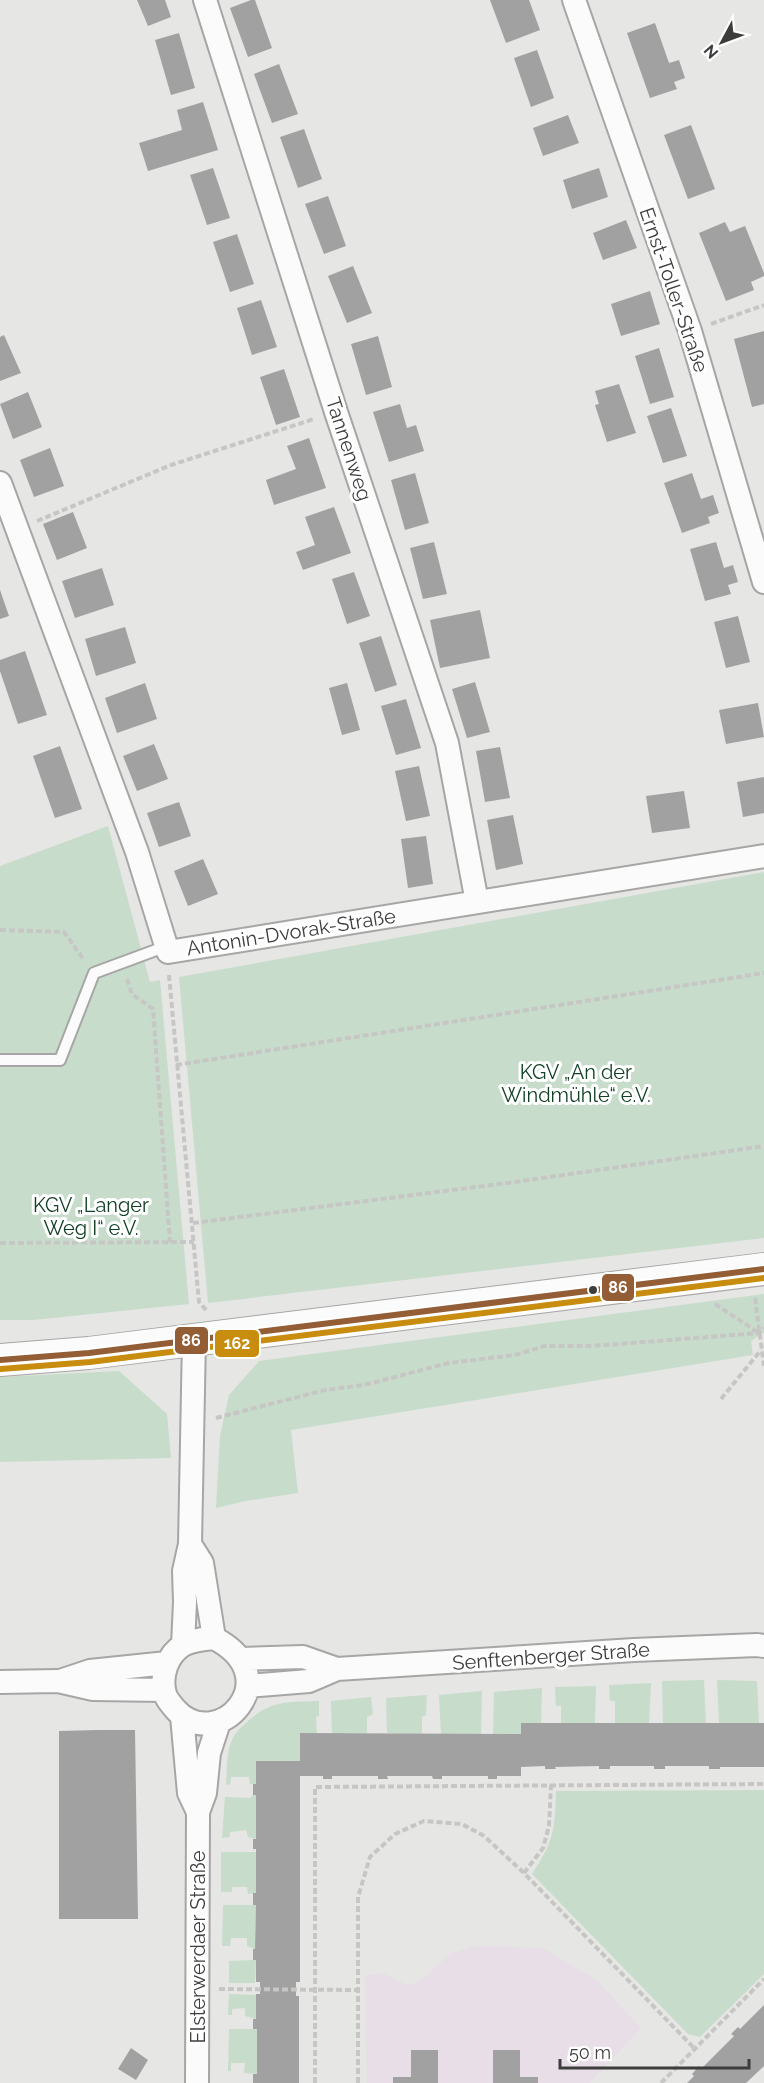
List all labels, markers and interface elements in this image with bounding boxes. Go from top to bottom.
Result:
north arrow [692,12,752,72]
text: N [700,41,722,62]
street label: Ernst-Toller-Straße [635,204,714,376]
street label: Tannenweg [321,394,377,504]
street label: Antonin-Dvorak-Straße [185,904,398,960]
park label: KGV „An der Windmühle“ e.V. [501,1060,651,1107]
park label: KGV „Langer Weg I“ e.V. [33,1193,149,1240]
line badge: 86 [601,1273,635,1302]
text: 86 [608,1278,628,1297]
unlabelled marker [587,1284,599,1296]
line badge: 86 [174,1326,209,1355]
line badge: 162 [214,1329,260,1358]
text: 86 [181,1331,201,1350]
text: 162 [224,1334,250,1353]
street label: Senftenberger Straße [451,1637,651,1675]
street label: Elsterwerdaer Straße [186,1850,210,2043]
scale bar [560,2032,749,2070]
text: 50 m [569,2042,611,2063]

